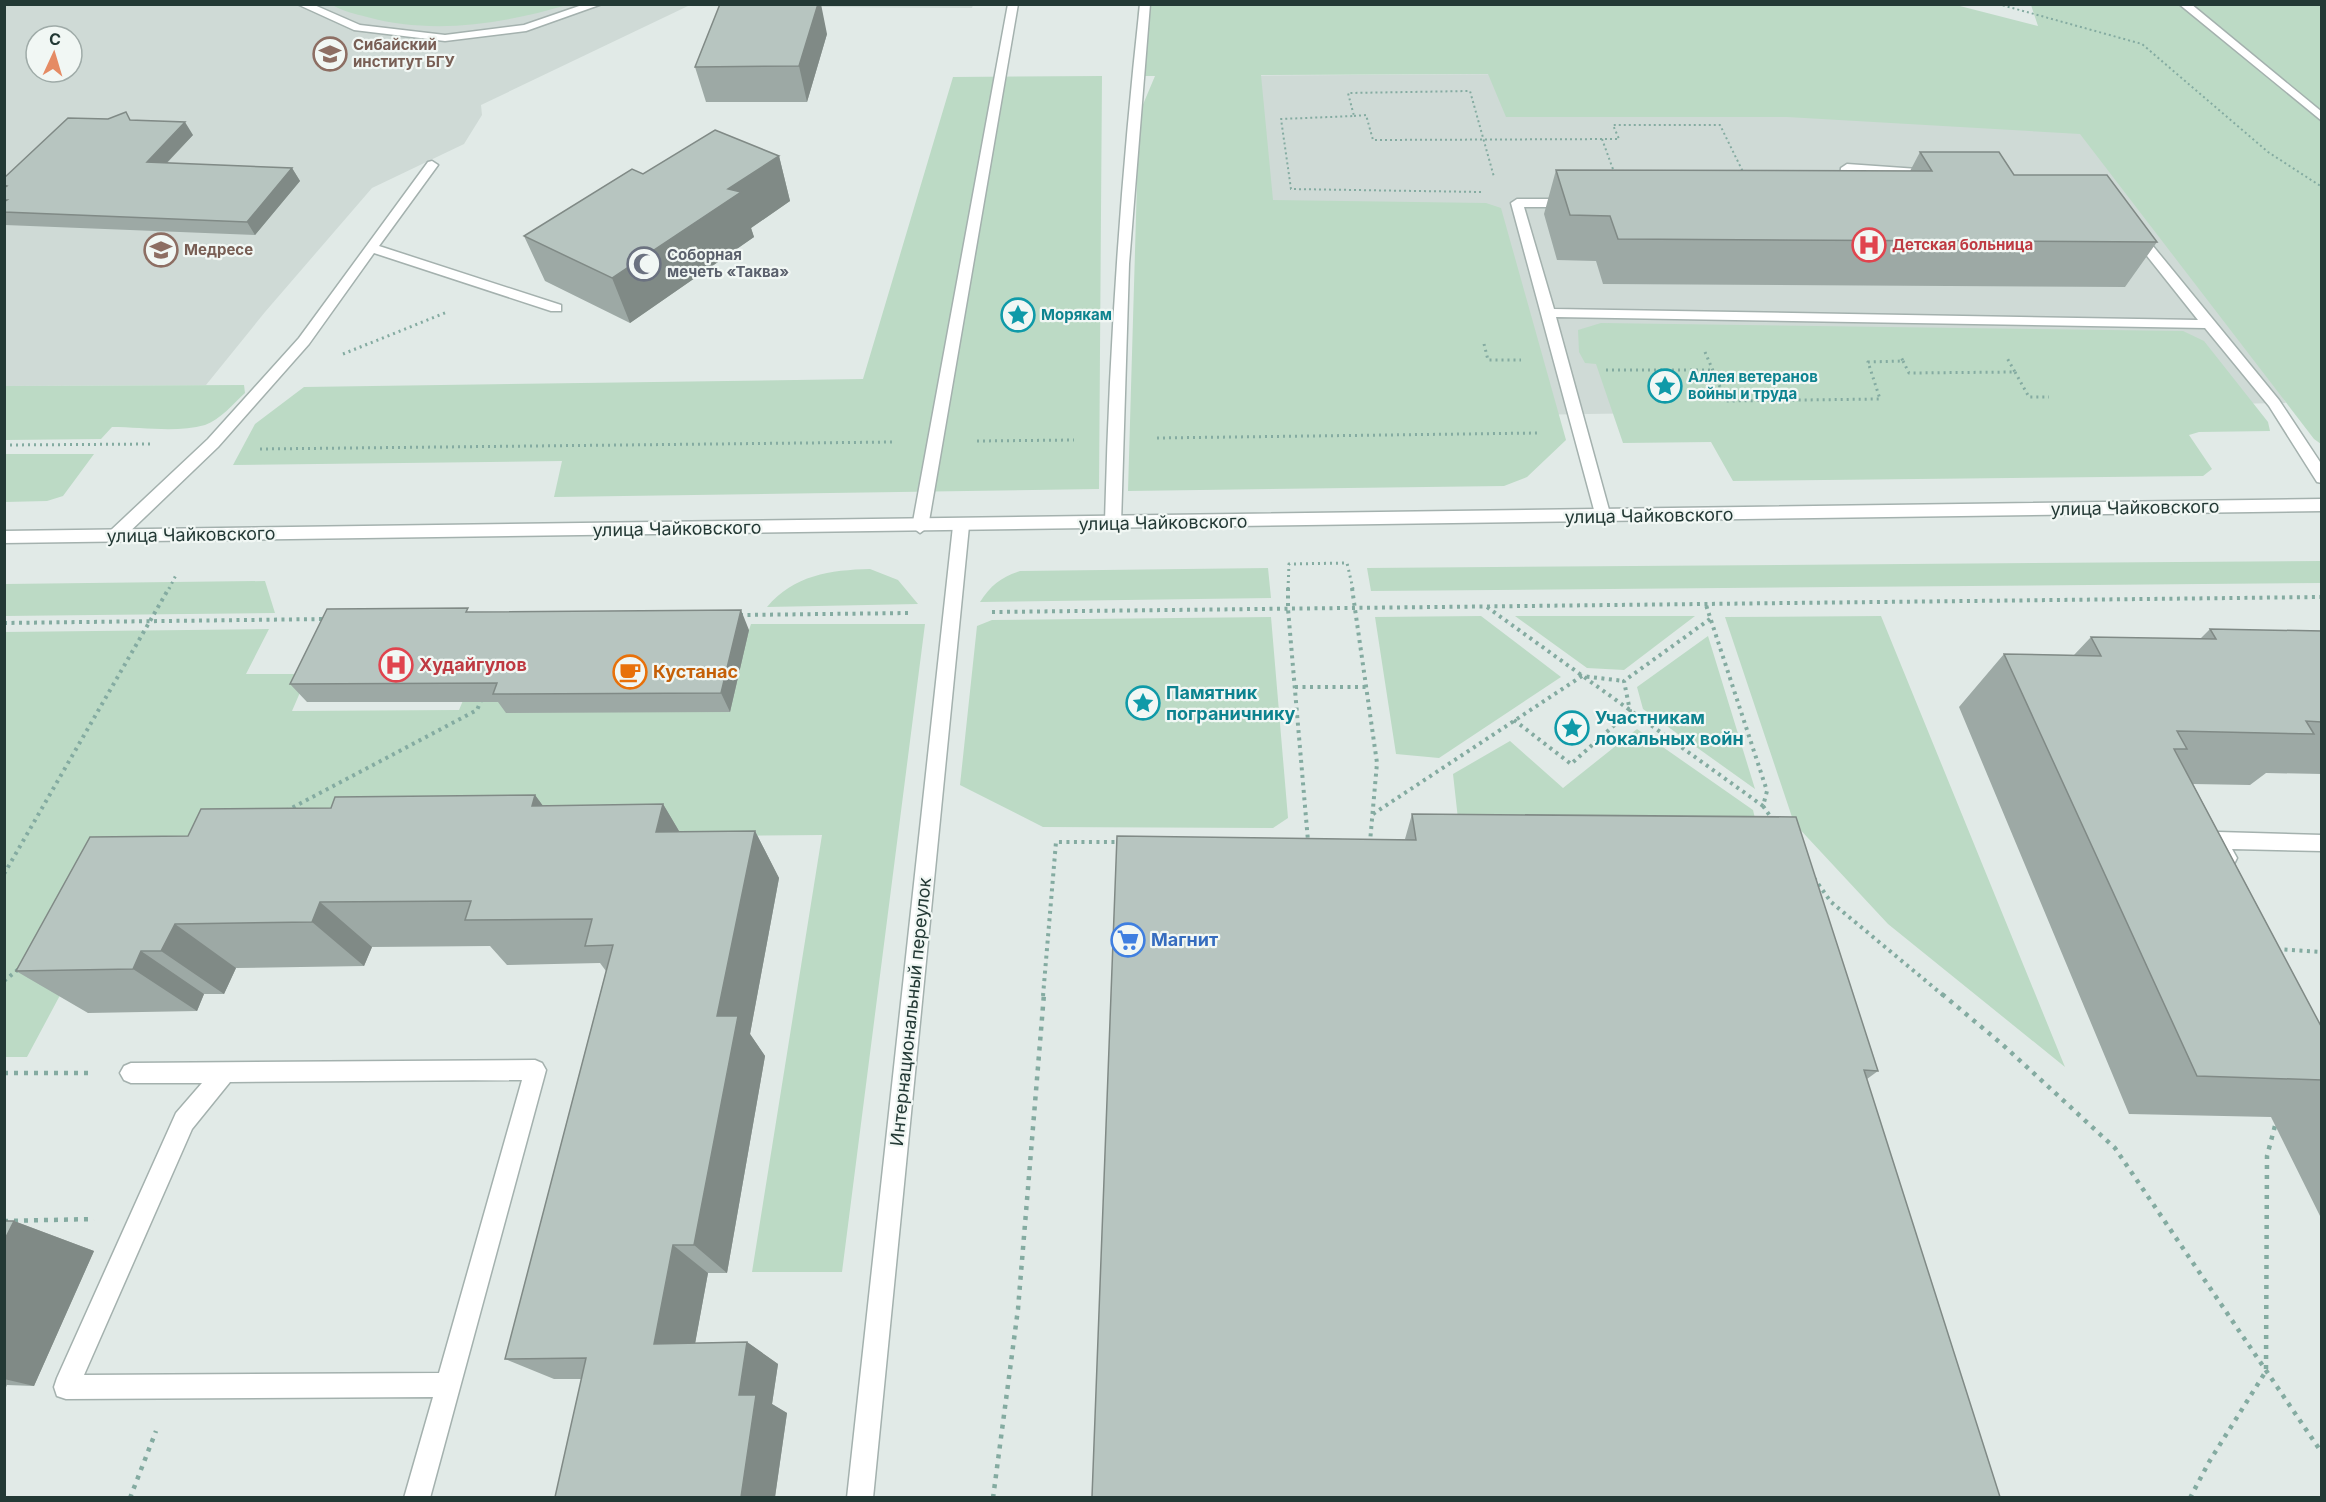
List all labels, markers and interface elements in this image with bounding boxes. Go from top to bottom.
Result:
north arrow [24,24,84,84]
text: С [48,29,62,49]
place label: Сибайский институт БГУ [353,35,455,71]
school or university icon: Сибайский институт БГУ [312,36,348,72]
hospital icon: Детская больница [1851,227,1887,263]
school or university icon: Медресе [143,232,179,268]
place label: Детская больница [1892,235,2033,254]
place label: Медресе [184,240,253,259]
place label: Соборная мечеть «Таква» [667,245,789,281]
mosque icon: Соборная мечеть «Таква» [626,246,662,282]
place icon: Морякам [1000,297,1036,333]
place label: Морякам [1041,305,1112,324]
place label: Аллея ветеранов войны и труда [1688,367,1818,403]
place icon: Аллея ветеранов войны и труда [1647,368,1683,404]
street label: улица Чайковского [2050,496,2219,519]
street label: улица Чайковского [1564,504,1733,527]
street label: улица Чайковского [1078,511,1247,534]
street label: улица Чайковского [592,517,761,540]
street label: улица Чайковского [106,523,275,546]
hospital icon: Худайгулов [378,647,414,683]
place label: Худайгулов [419,654,527,675]
cafe icon: Кустанас [612,654,648,690]
place label: Кустанас [653,661,738,682]
place label: Памятник пограничнику [1166,682,1296,724]
place icon: Памятник пограничнику [1125,685,1161,721]
place label: Участникам локальных войн [1595,707,1744,749]
place icon: Участникам локальных войн [1554,710,1590,746]
street label: Интернациональный переулок [886,876,935,1147]
supermarket icon: Магнит [1110,922,1146,958]
place label: Магнит [1151,929,1218,950]

